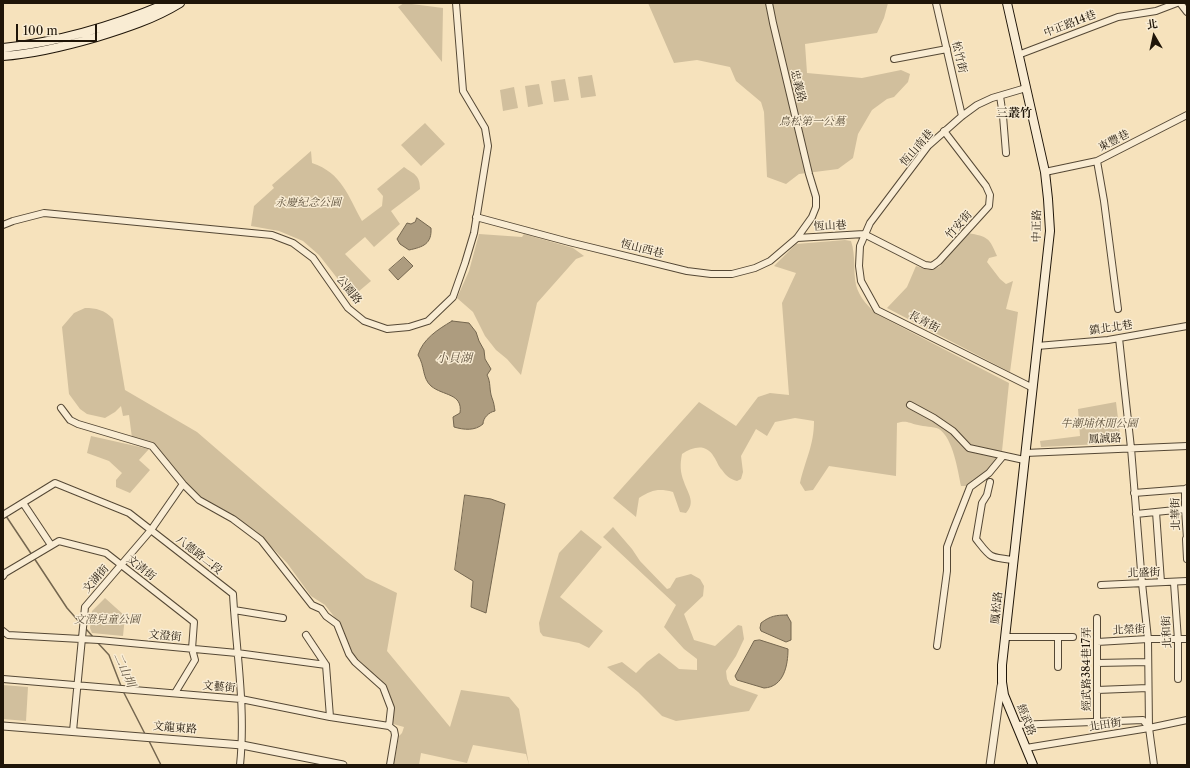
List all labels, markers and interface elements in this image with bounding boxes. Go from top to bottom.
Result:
street label: 中正路14巷 [1042,8,1098,40]
scale bar [18,16,99,42]
north arrow [1134,16,1174,56]
text: 北 [1146,16,1159,32]
text: 100 m [23,23,58,38]
street label: 松竹街 [949,39,969,75]
street label: 忠義路 [788,68,808,104]
district label: 三叢竹 [996,107,1032,121]
park label: 鳥松第一公墓 [779,115,845,129]
street label: 恆山南巷 [898,127,936,169]
street label: 東豐巷 [1096,128,1132,154]
park label: 永慶紀念公園 [275,196,341,210]
street label: 竹安街 [943,208,975,242]
street label: 中正路 [1030,209,1044,243]
street label: 恆山巷 [813,219,847,233]
street label: 恆山西巷 [619,237,665,261]
street label: 公園路 [333,273,365,307]
street label: 長青街 [906,309,942,335]
street label: 鎮北北巷 [1088,318,1134,338]
water label: 小貝湖 [436,352,472,366]
park label: 牛潮埔休閒公園 [1061,417,1137,431]
street label: 鳳誠路 [1088,432,1122,446]
street label: 北華街 [1169,497,1183,531]
street label: 八德路二段 [173,533,225,577]
street label: 文清街 [124,553,158,583]
street label: 文湖街 [80,562,112,596]
street label: 北盛街 [1127,566,1161,580]
street label: 鳳松路 [989,591,1005,625]
park label: 文澄兒童公園 [74,613,140,627]
street label: 北和街 [1160,615,1174,649]
street label: 北榮街 [1112,623,1146,637]
street label: 經武路384巷17弄 [1080,627,1094,711]
street label: 文澄街 [148,628,182,644]
water label: 二山圳 [110,651,138,689]
street label: 文藝街 [202,679,236,695]
street label: 經武路 [1014,702,1038,738]
street label: 北田街 [1088,716,1122,734]
street label: 文龍東路 [153,720,197,736]

